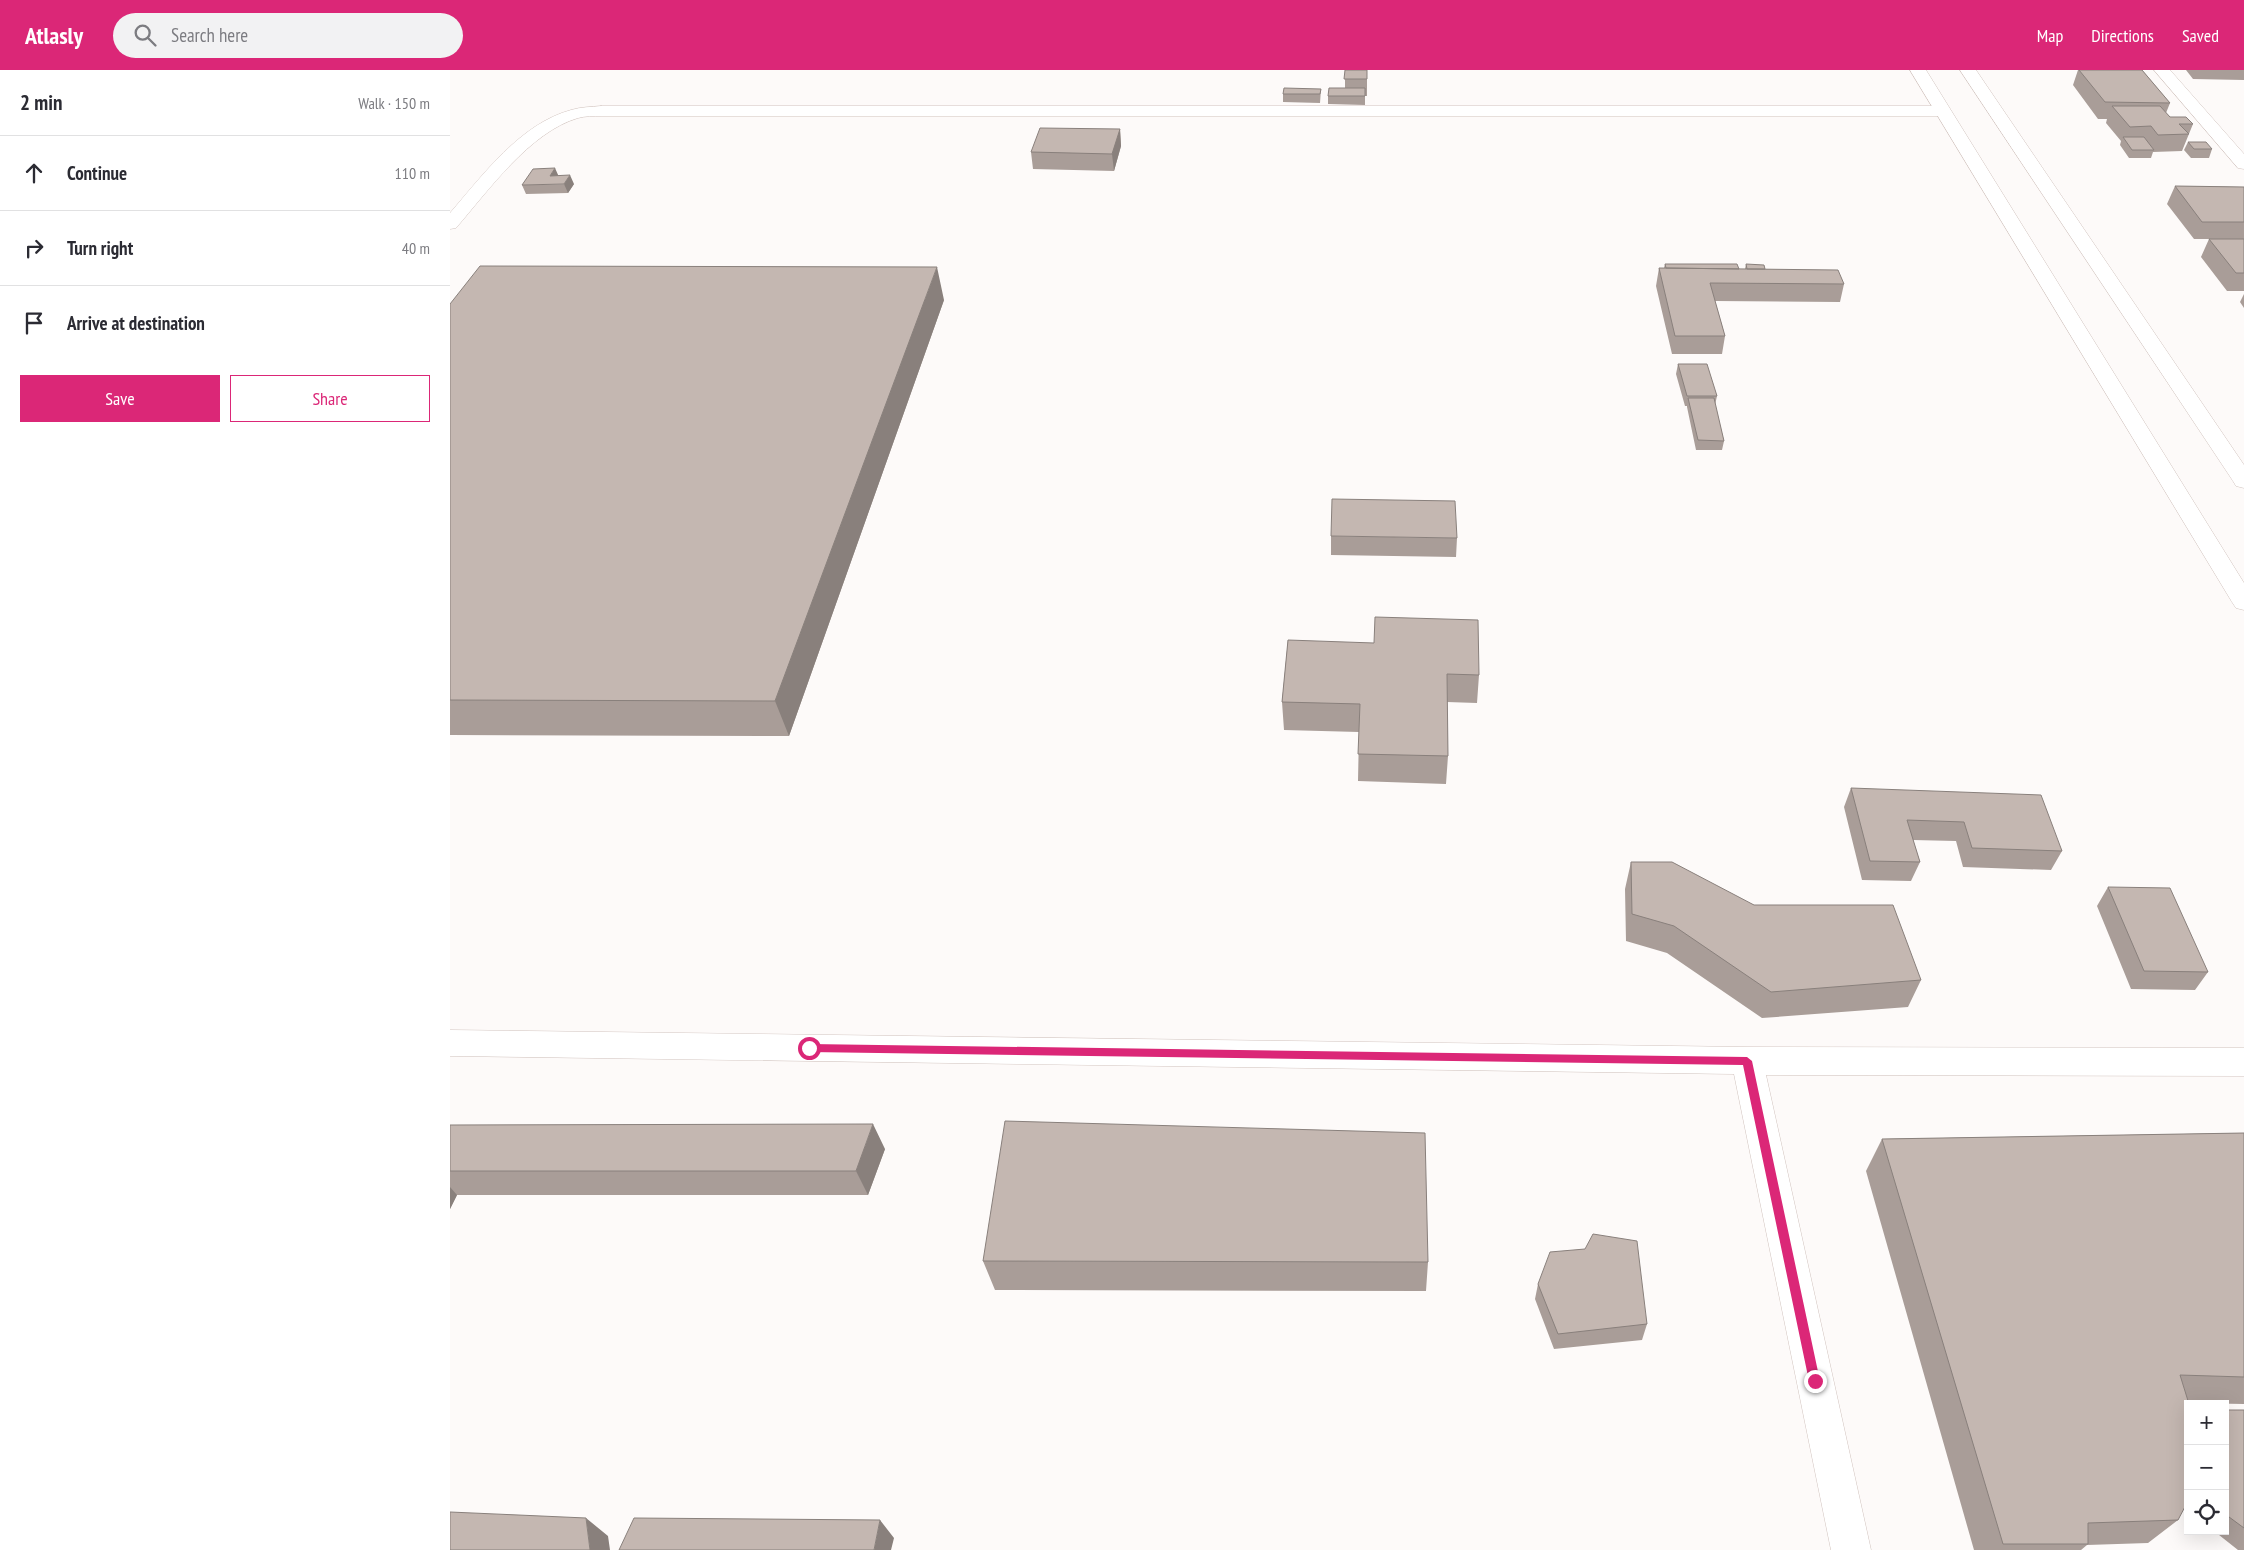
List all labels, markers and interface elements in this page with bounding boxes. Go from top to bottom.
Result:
search box [113,13,463,58]
text: Atlasly [25,20,83,51]
icon: search [131,21,159,49]
text: Search here [171,23,248,47]
text: Map [2037,24,2063,47]
text: Directions [2091,24,2154,47]
text: Saved [2182,24,2219,47]
text: 2 min [20,89,62,116]
text: Walk · 150 m [358,93,430,113]
icon: ahead [20,159,48,187]
text: Continue [67,161,127,185]
text: 110 m [395,163,430,183]
icon: right [20,234,48,262]
text: Turn right [67,236,133,260]
text: 40 m [402,238,430,258]
icon: arrive [20,309,48,337]
text: Arrive at destination [67,311,205,335]
button: Save [20,375,220,422]
button: Share [230,375,430,422]
route start [798,1037,821,1060]
route end [1804,1370,1827,1393]
map controls [2184,1400,2229,1535]
button: + [2184,1400,2229,1445]
button: − [2184,1445,2229,1490]
button: locate [2184,1490,2229,1535]

